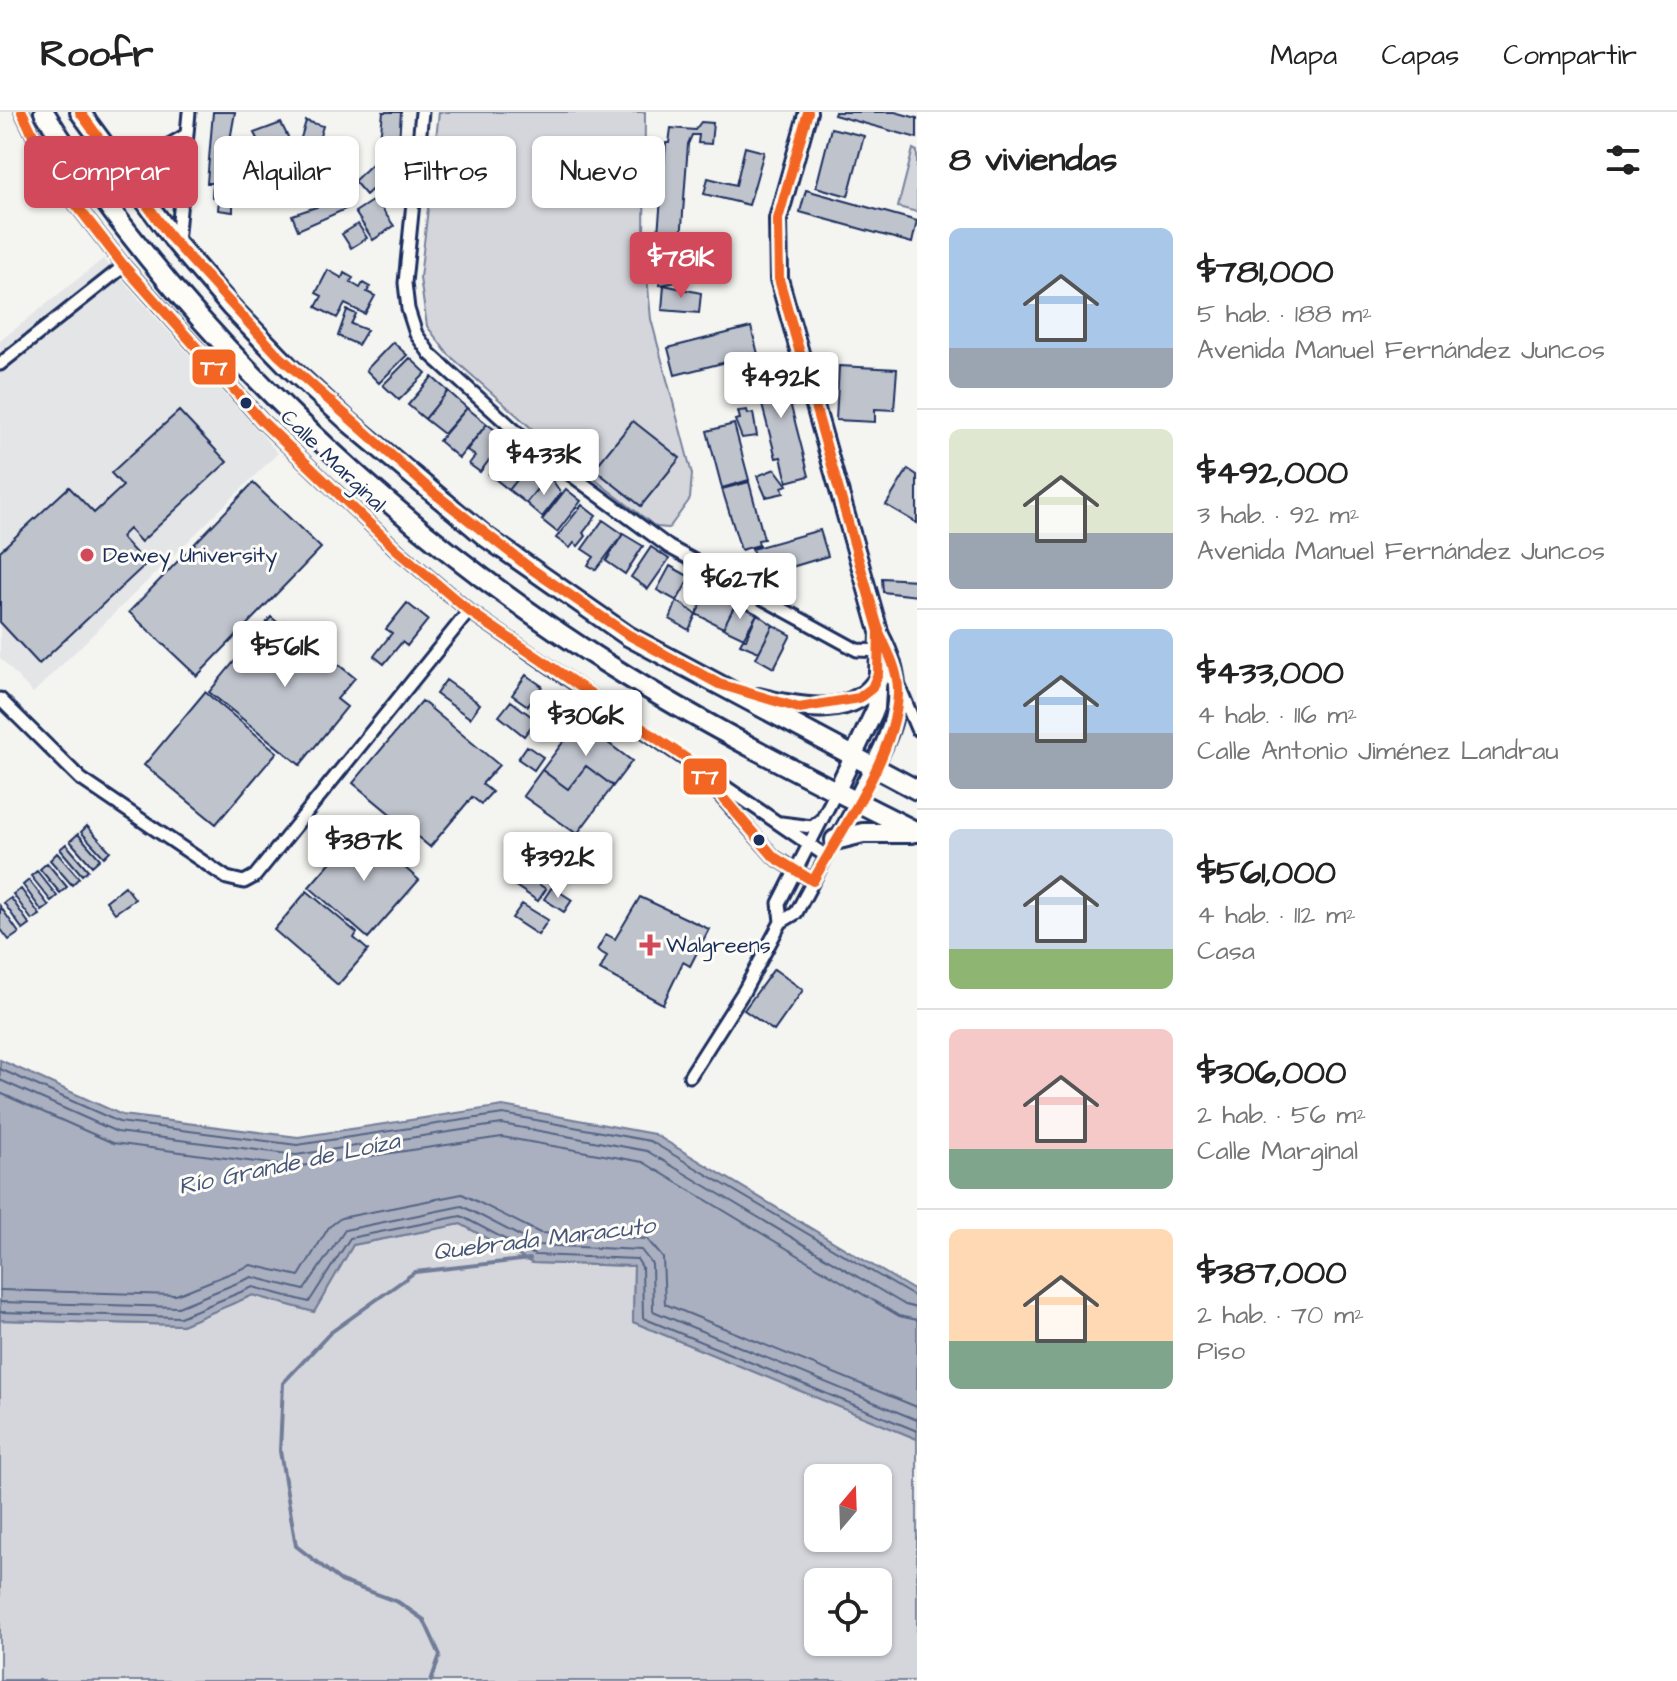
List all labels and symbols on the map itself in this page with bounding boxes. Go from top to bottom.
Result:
pin: $781K [625,232,737,300]
line badge: T7 [191,348,237,386]
pin: $492K [725,352,837,420]
text: T7 [199,353,228,384]
unlabelled marker [238,395,254,411]
street label: Calle Marginal [273,403,393,520]
pin: $433K [488,429,600,497]
place label: Dewey University [103,540,277,572]
marker: Dewey University [78,546,96,564]
pin: $627K [684,553,796,621]
pin: $561K [229,621,341,689]
pin: $306K [530,690,642,758]
line badge: T7 [682,757,728,796]
text: T7 [690,762,719,793]
pin: $387K [308,815,420,883]
pin: $392K [502,832,614,900]
unlabelled marker [751,832,767,848]
place label: Walgreens [666,930,771,962]
marker: Walgreens [641,936,659,954]
water label: Río Grande de Loíza [175,1124,405,1204]
water label: Quebrada Maracuto [431,1208,658,1269]
north arrow [804,1464,892,1552]

